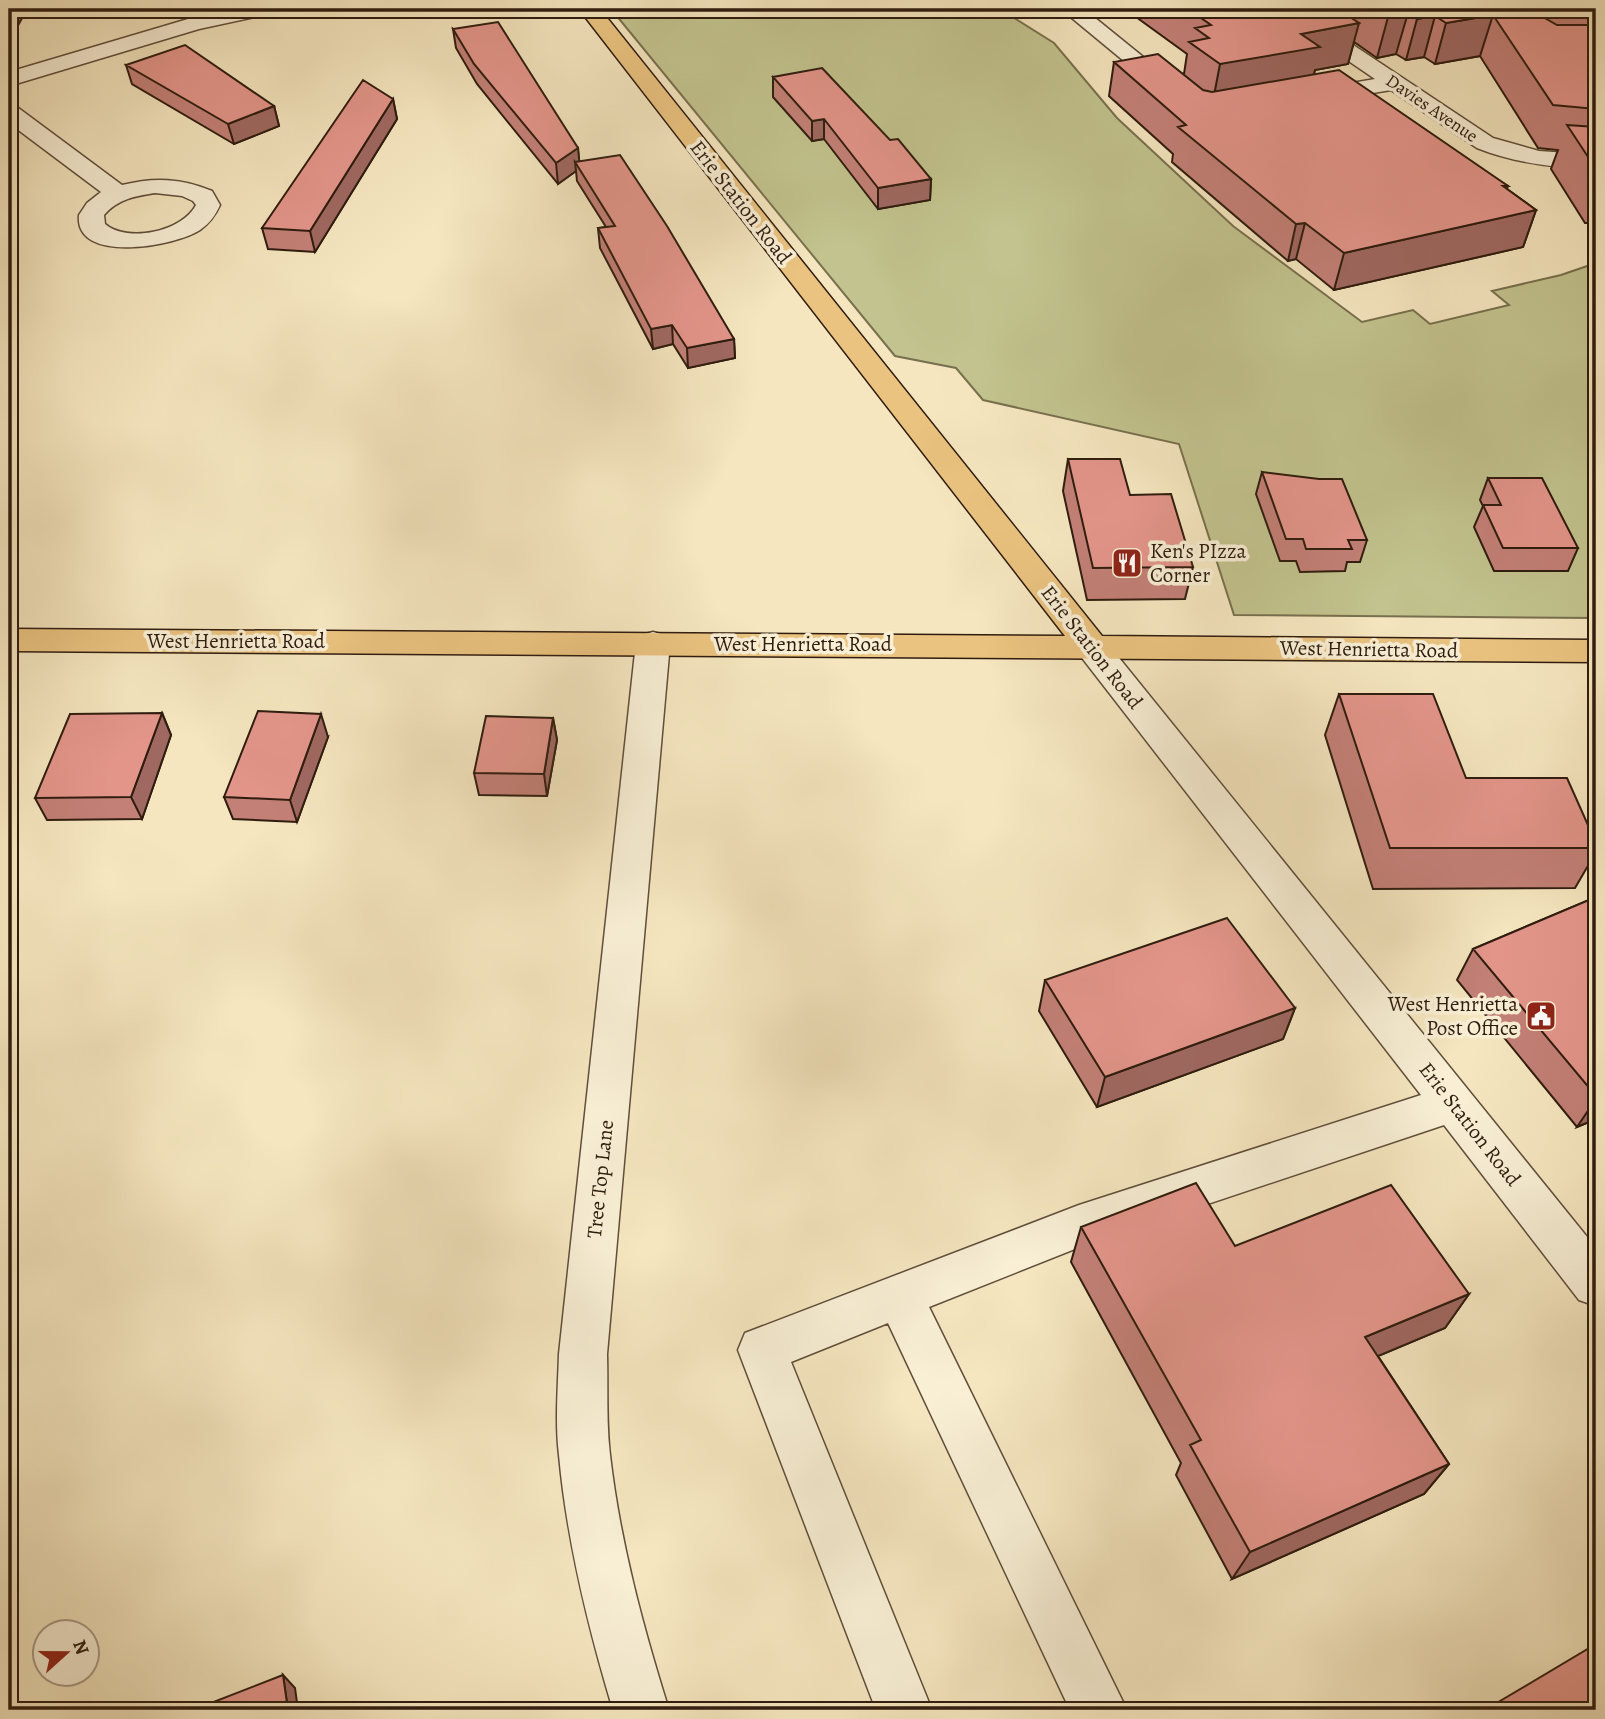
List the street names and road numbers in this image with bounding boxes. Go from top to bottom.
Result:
street label: Davies Avenue [1381,68,1483,148]
street label: Erie Station Road [684,134,799,270]
street label: Erie Station Road [1035,579,1150,715]
street label: West Henrietta Road [146,627,326,655]
street label: West Henrietta Road [713,630,893,658]
street label: West Henrietta Road [1279,633,1459,665]
street label: Erie Station Road [1413,1056,1528,1192]
street label: Tree Top Lane [580,1118,620,1240]

